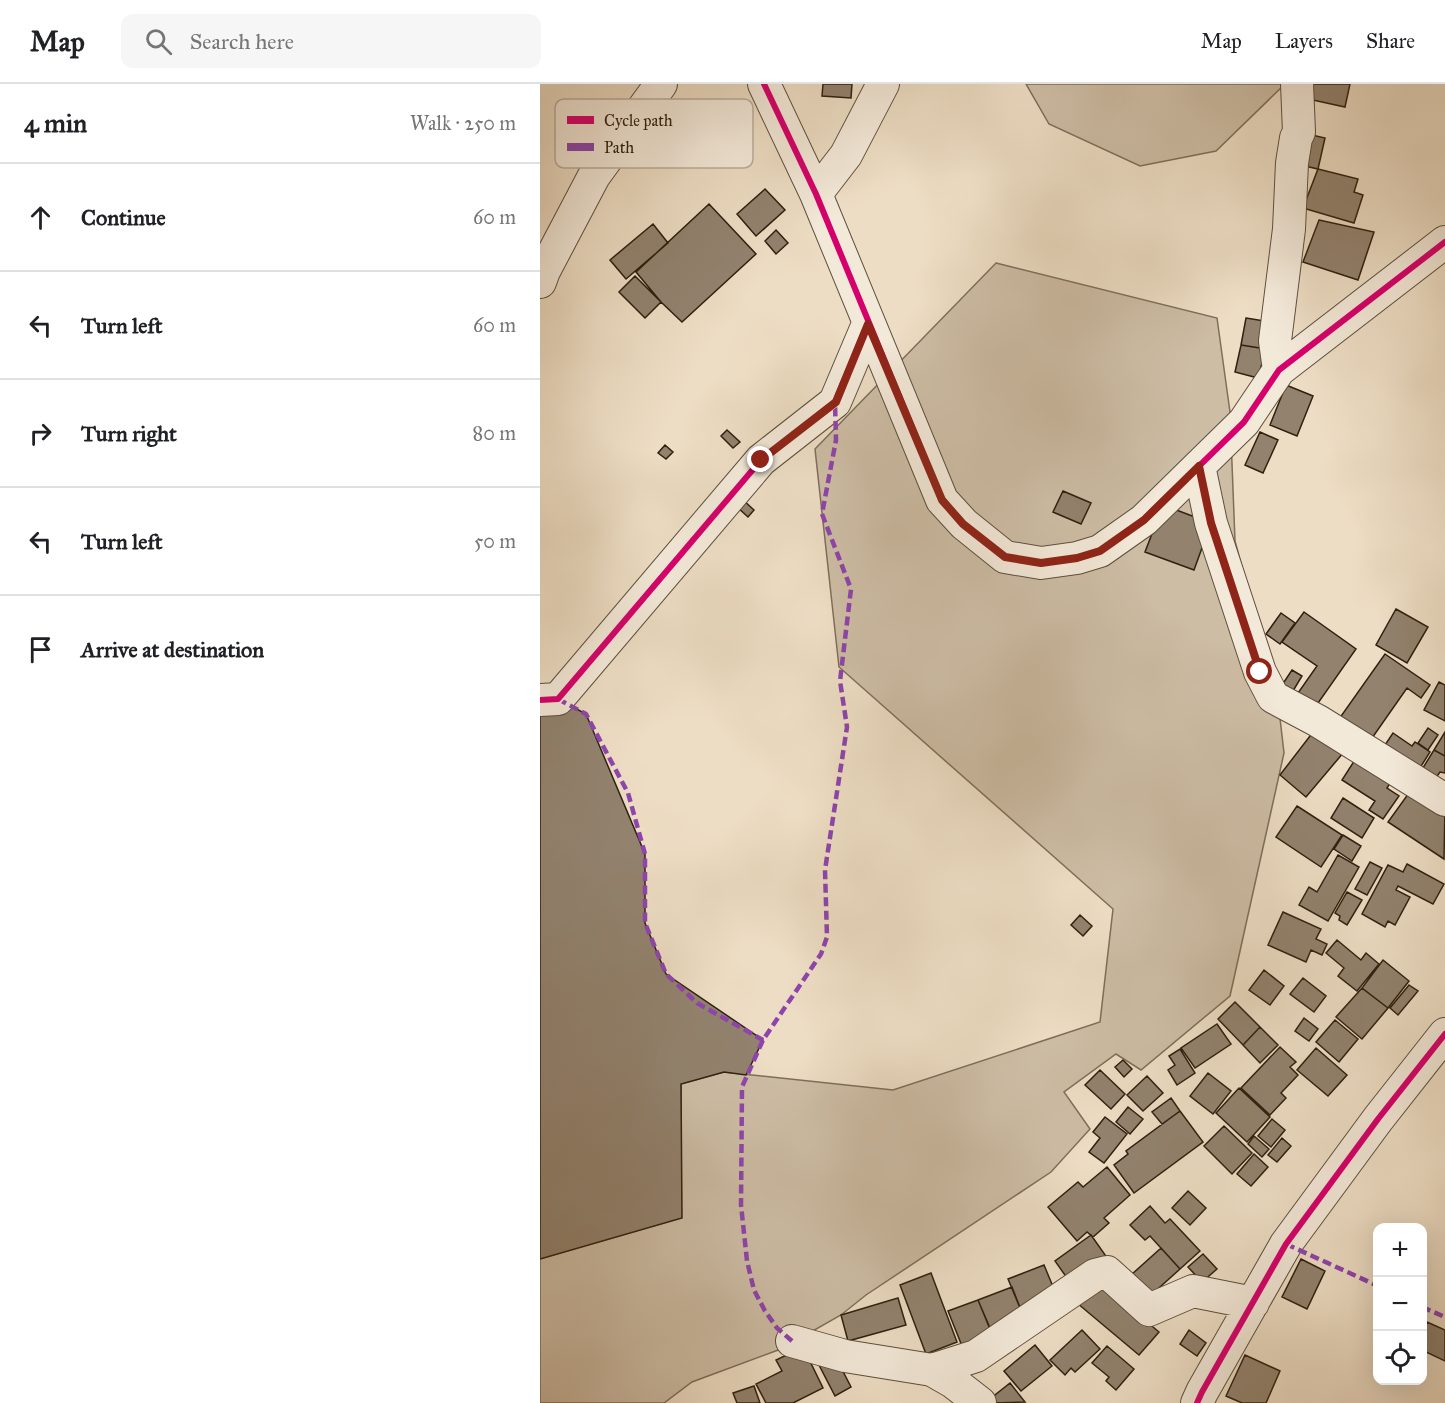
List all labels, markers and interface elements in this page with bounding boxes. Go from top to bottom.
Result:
search box [121,14,541,68]
text: Map [30,24,85,59]
icon: search [142,25,175,58]
text: Search here [190,28,294,55]
text: Map [1201,28,1242,54]
text: Layers [1275,28,1333,54]
text: Share [1366,28,1415,54]
legend [555,99,753,168]
text: 4 min [24,107,87,139]
text: Walk · 250 m [410,111,516,135]
text: Cycle path [604,111,673,130]
text: Path [604,138,634,157]
icon: ahead [24,201,57,234]
text: Continue [81,204,166,231]
text: 60 m [473,205,516,229]
icon: left [24,309,57,342]
text: Turn left [81,312,163,339]
text: 60 m [473,313,516,337]
icon: right [24,417,57,450]
text: Turn right [81,420,177,447]
text: 80 m [473,421,516,445]
route end [747,446,773,472]
icon: left [24,525,57,558]
text: Turn left [81,528,163,555]
text: 50 m [474,529,516,553]
icon: arrive [24,633,57,666]
text: Arrive at destination [81,636,264,663]
route start [1246,658,1272,684]
map controls [1373,1223,1427,1385]
button: + [1373,1223,1427,1277]
button: − [1373,1277,1427,1331]
button: locate [1373,1331,1427,1385]

